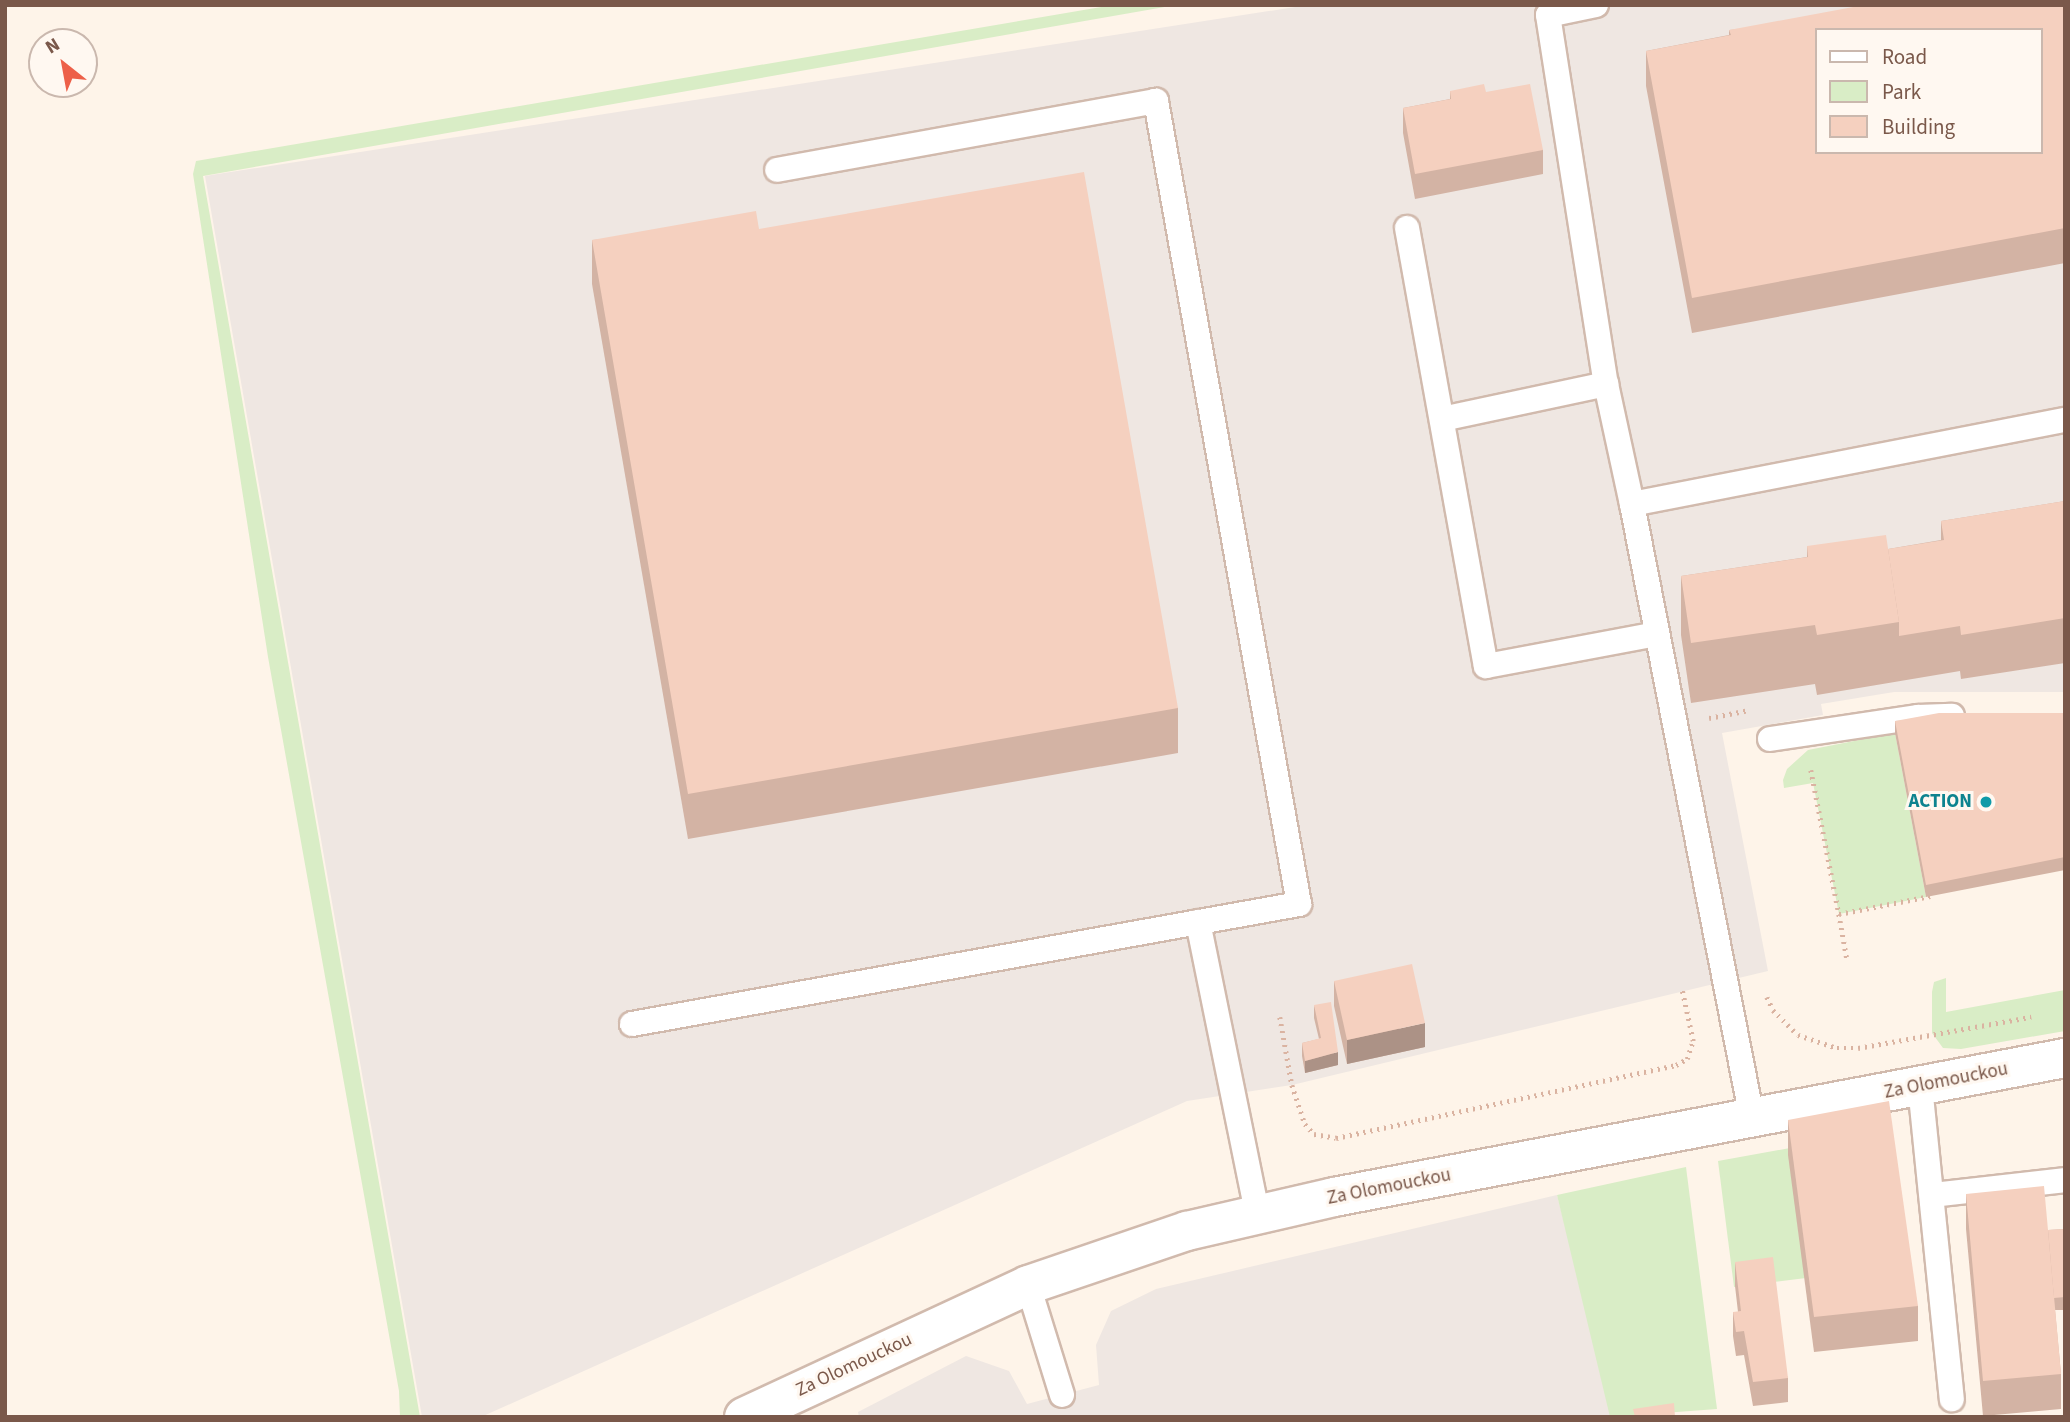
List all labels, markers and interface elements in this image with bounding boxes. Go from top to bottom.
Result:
north arrow [28,28,98,98]
legend [1814,28,2042,154]
text: N [41,31,65,61]
text: Road [1882,42,1927,72]
text: Park [1882,77,1921,107]
text: Building [1882,112,1955,142]
place label: ACTION [1909,791,1972,813]
marker: ACTION [1978,794,1994,810]
street label: Za Olomouckou [1882,1058,2010,1104]
street label: Za Olomouckou [1325,1164,1453,1210]
street label: Za Olomouckou [792,1328,916,1402]

